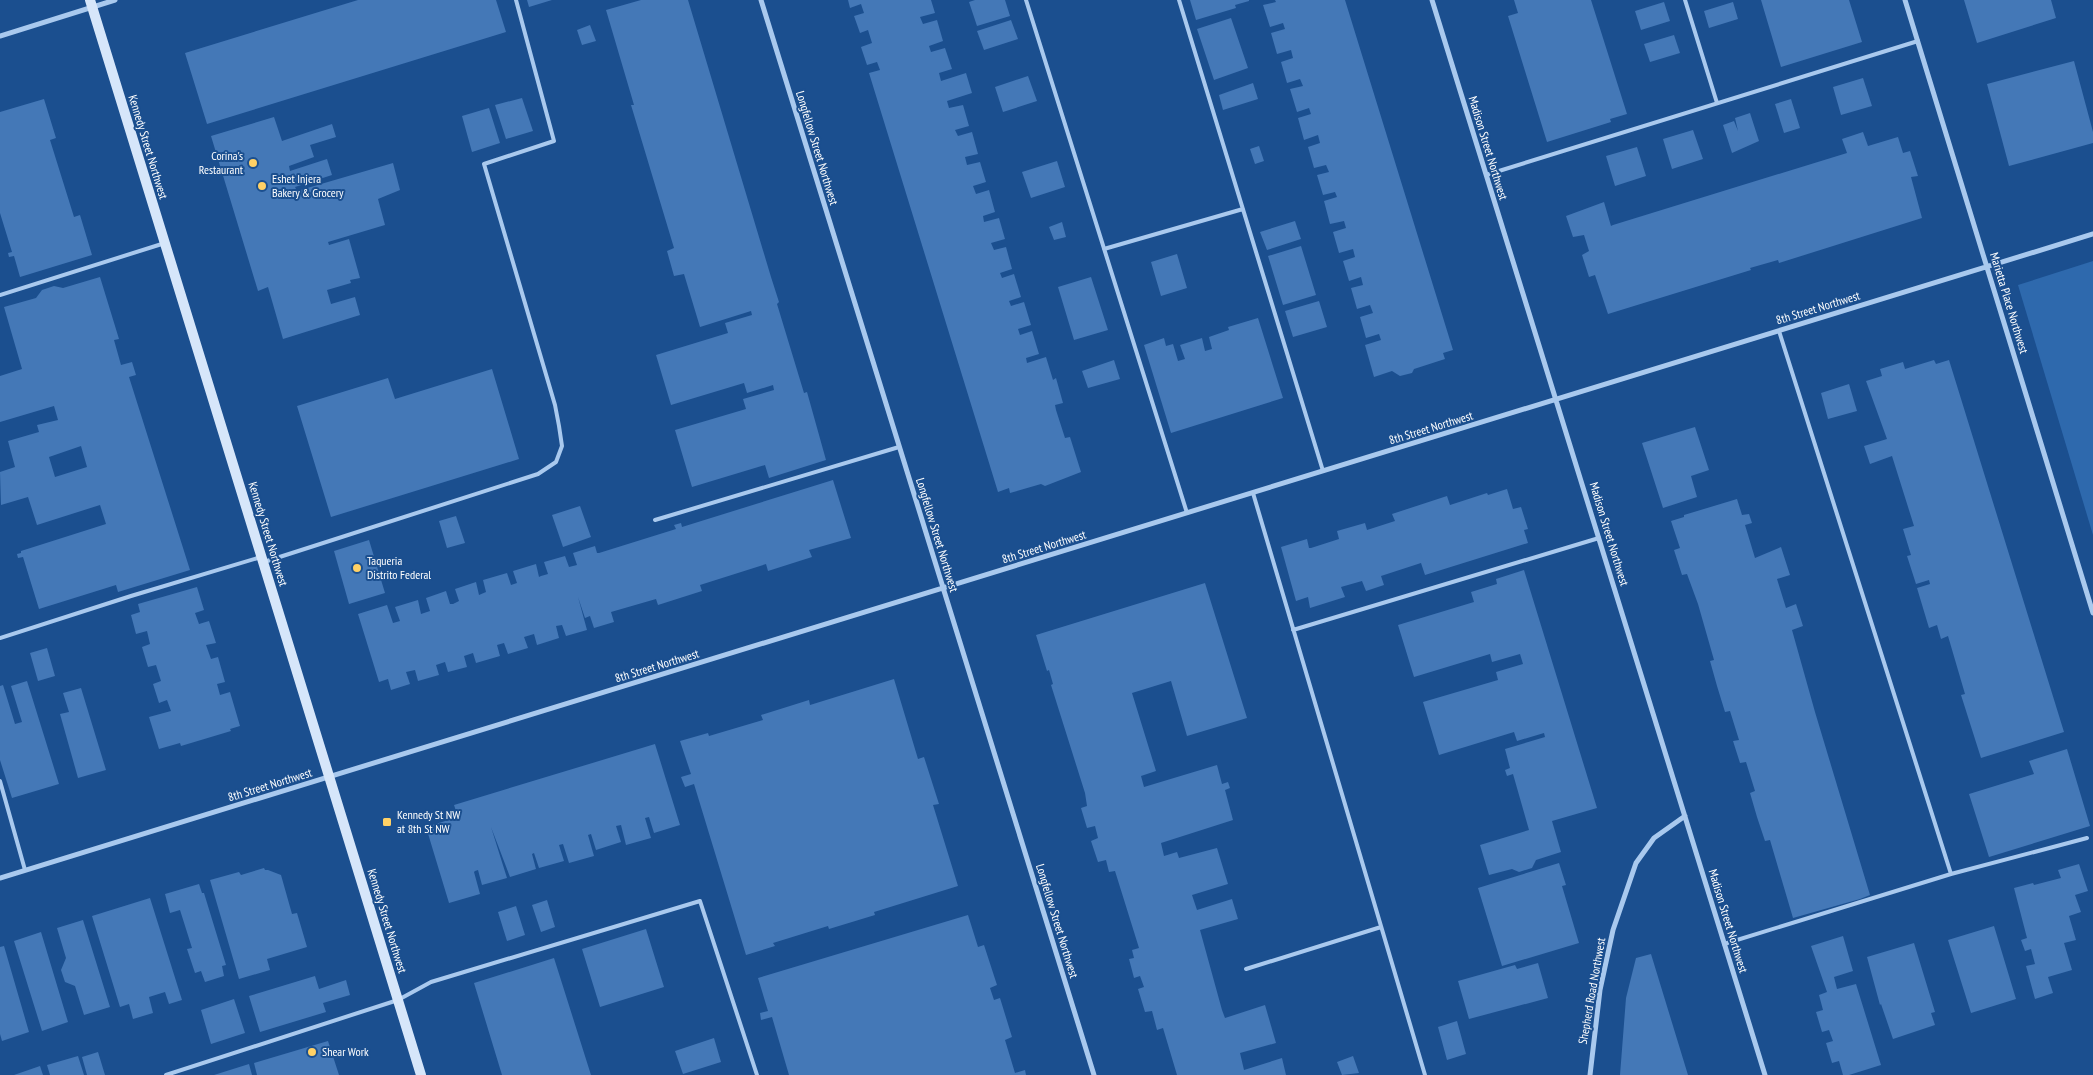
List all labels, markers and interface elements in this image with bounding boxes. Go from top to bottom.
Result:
street label: Longfellow Street Northwest [793,89,842,207]
street label: Kennedy Street Northwest [125,93,172,201]
street label: Madison Street Northwest [1466,94,1512,202]
place label: Corina's Restaurant [199,148,244,177]
marker: Corina's Restaurant [247,157,259,169]
place label: Eshet Injera Bakery & Grocery [272,171,344,200]
marker: Eshet Injera Bakery & Grocery [256,180,268,192]
street label: Marietta Place Northwest [1987,250,2032,356]
street label: 8th Street Northwest [1774,287,1862,327]
street label: 8th Street Northwest [1387,407,1475,447]
street label: Longfellow Street Northwest [913,476,962,594]
street label: Kennedy Street Northwest [245,480,292,588]
street label: Madison Street Northwest [1587,480,1633,588]
street label: 8th Street Northwest [1000,526,1088,566]
place label: Taqueria Distrito Federal [367,553,431,582]
marker: Taqueria Distrito Federal [351,562,363,574]
street label: 8th Street Northwest [613,645,701,685]
street label: 8th Street Northwest [226,764,314,804]
place label: Kennedy St NW at 8th St NW [397,807,460,836]
marker: Kennedy St NW at 8th St NW [381,816,393,828]
street label: Longfellow Street Northwest [1033,862,1082,980]
street label: Kennedy Street Northwest [364,867,411,975]
street label: Madison Street Northwest [1706,867,1752,975]
street label: Shepherd Road Northwest [1575,936,1608,1045]
place label: Shear Work [322,1044,369,1059]
marker: Shear Work [306,1046,318,1058]

